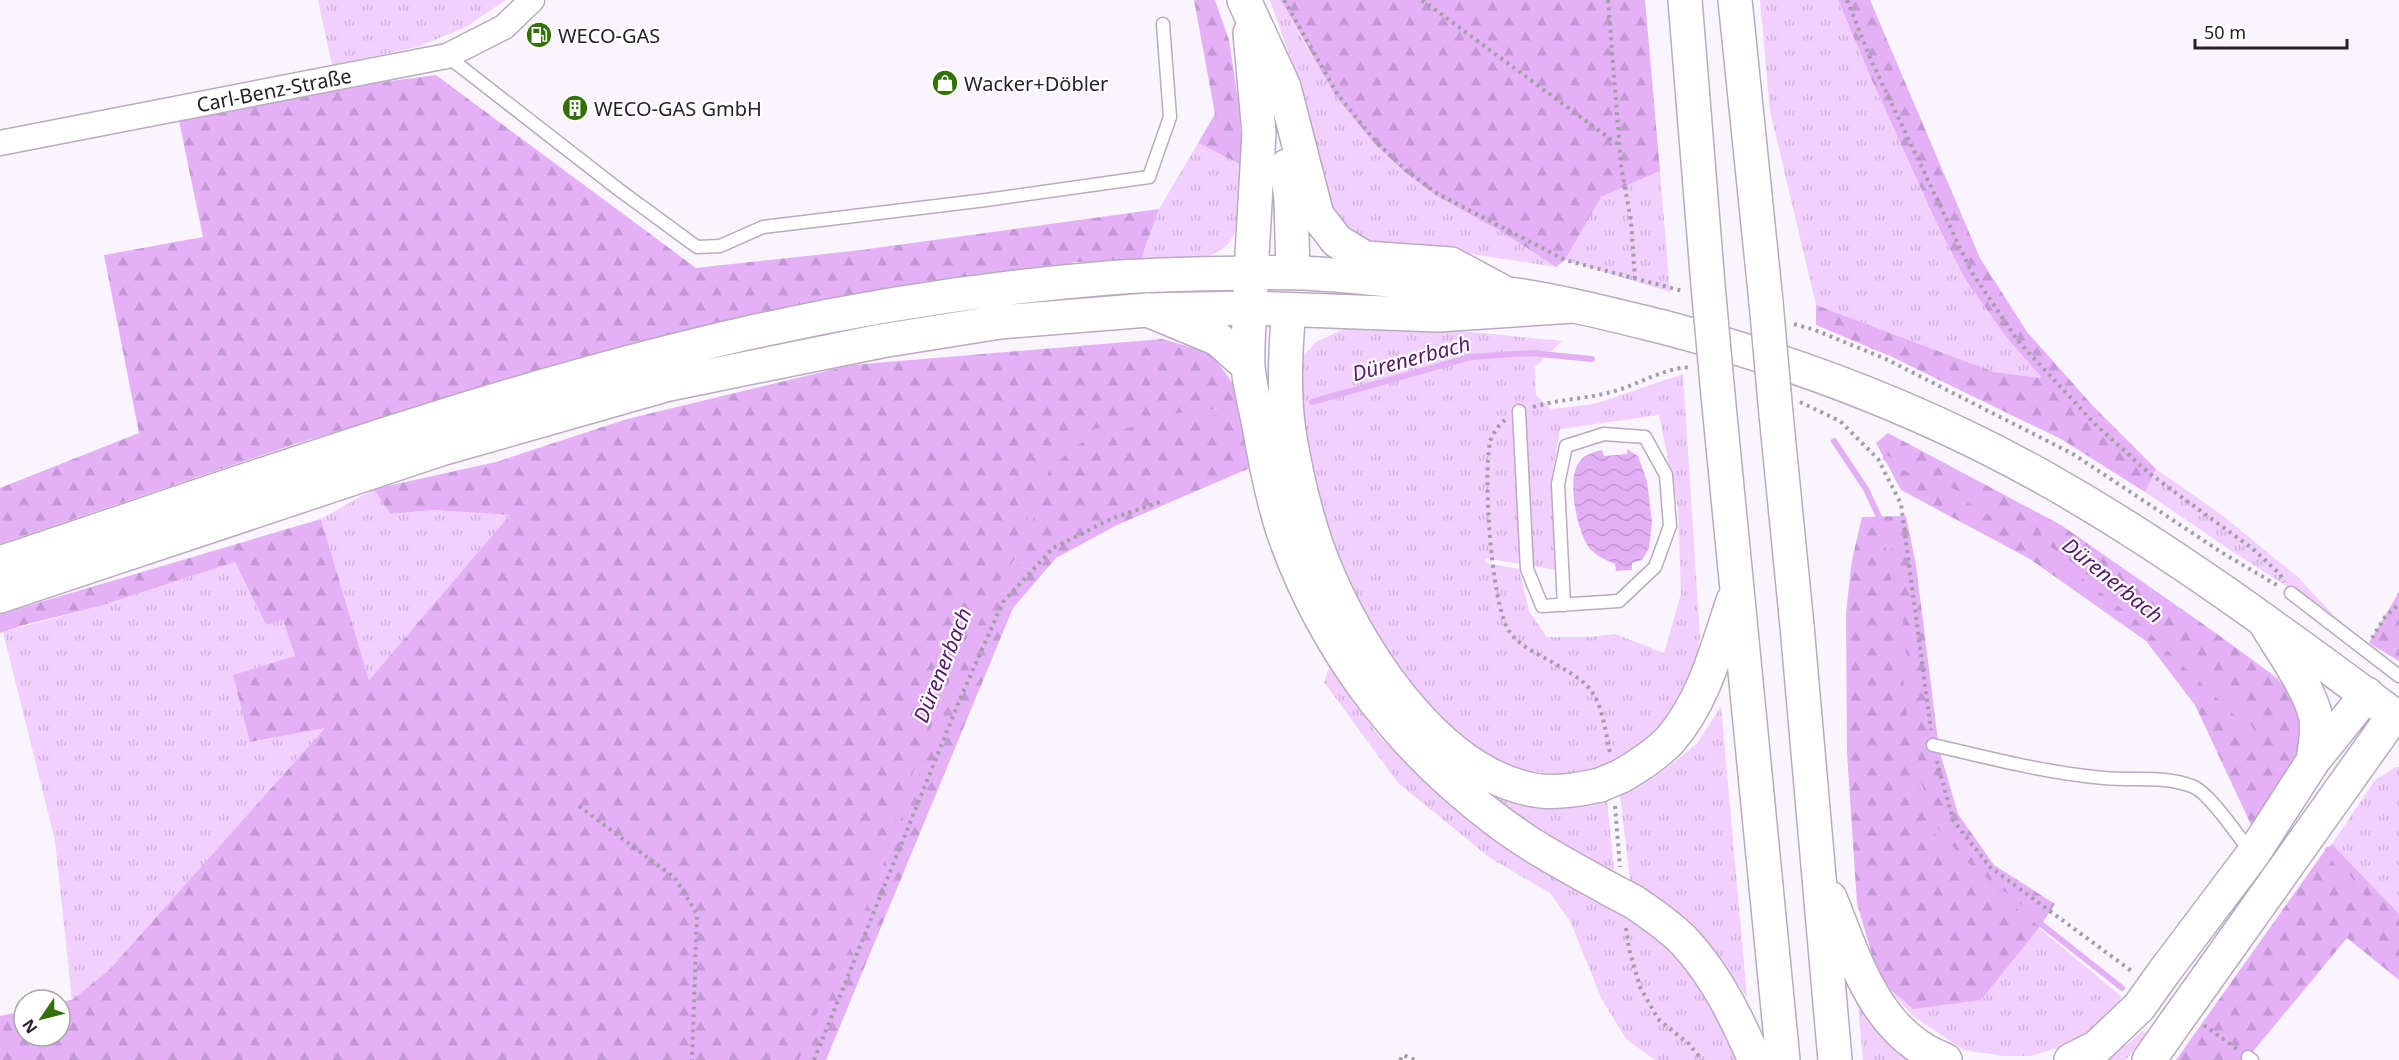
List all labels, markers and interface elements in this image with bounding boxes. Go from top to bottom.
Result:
scale bar [2195,12,2346,50]
fuel station icon: WECO-GAS [524,20,554,50]
text: 50 m [2204,20,2246,44]
place label: WECO-GAS [558,22,660,49]
street label: Carl-Benz-Straße [194,62,354,118]
shop icon: Wacker+Döbler [930,68,960,98]
place label: Wacker+Döbler [964,70,1108,97]
building icon: WECO-GAS GmbH [560,93,590,123]
place label: WECO-GAS GmbH [594,95,762,122]
water label: Dürenerbach [1349,329,1473,387]
water label: Dürenerbach [2057,531,2169,629]
water label: Dürenerbach [906,604,978,726]
north arrow [12,988,72,1048]
text: N [17,1015,42,1038]

